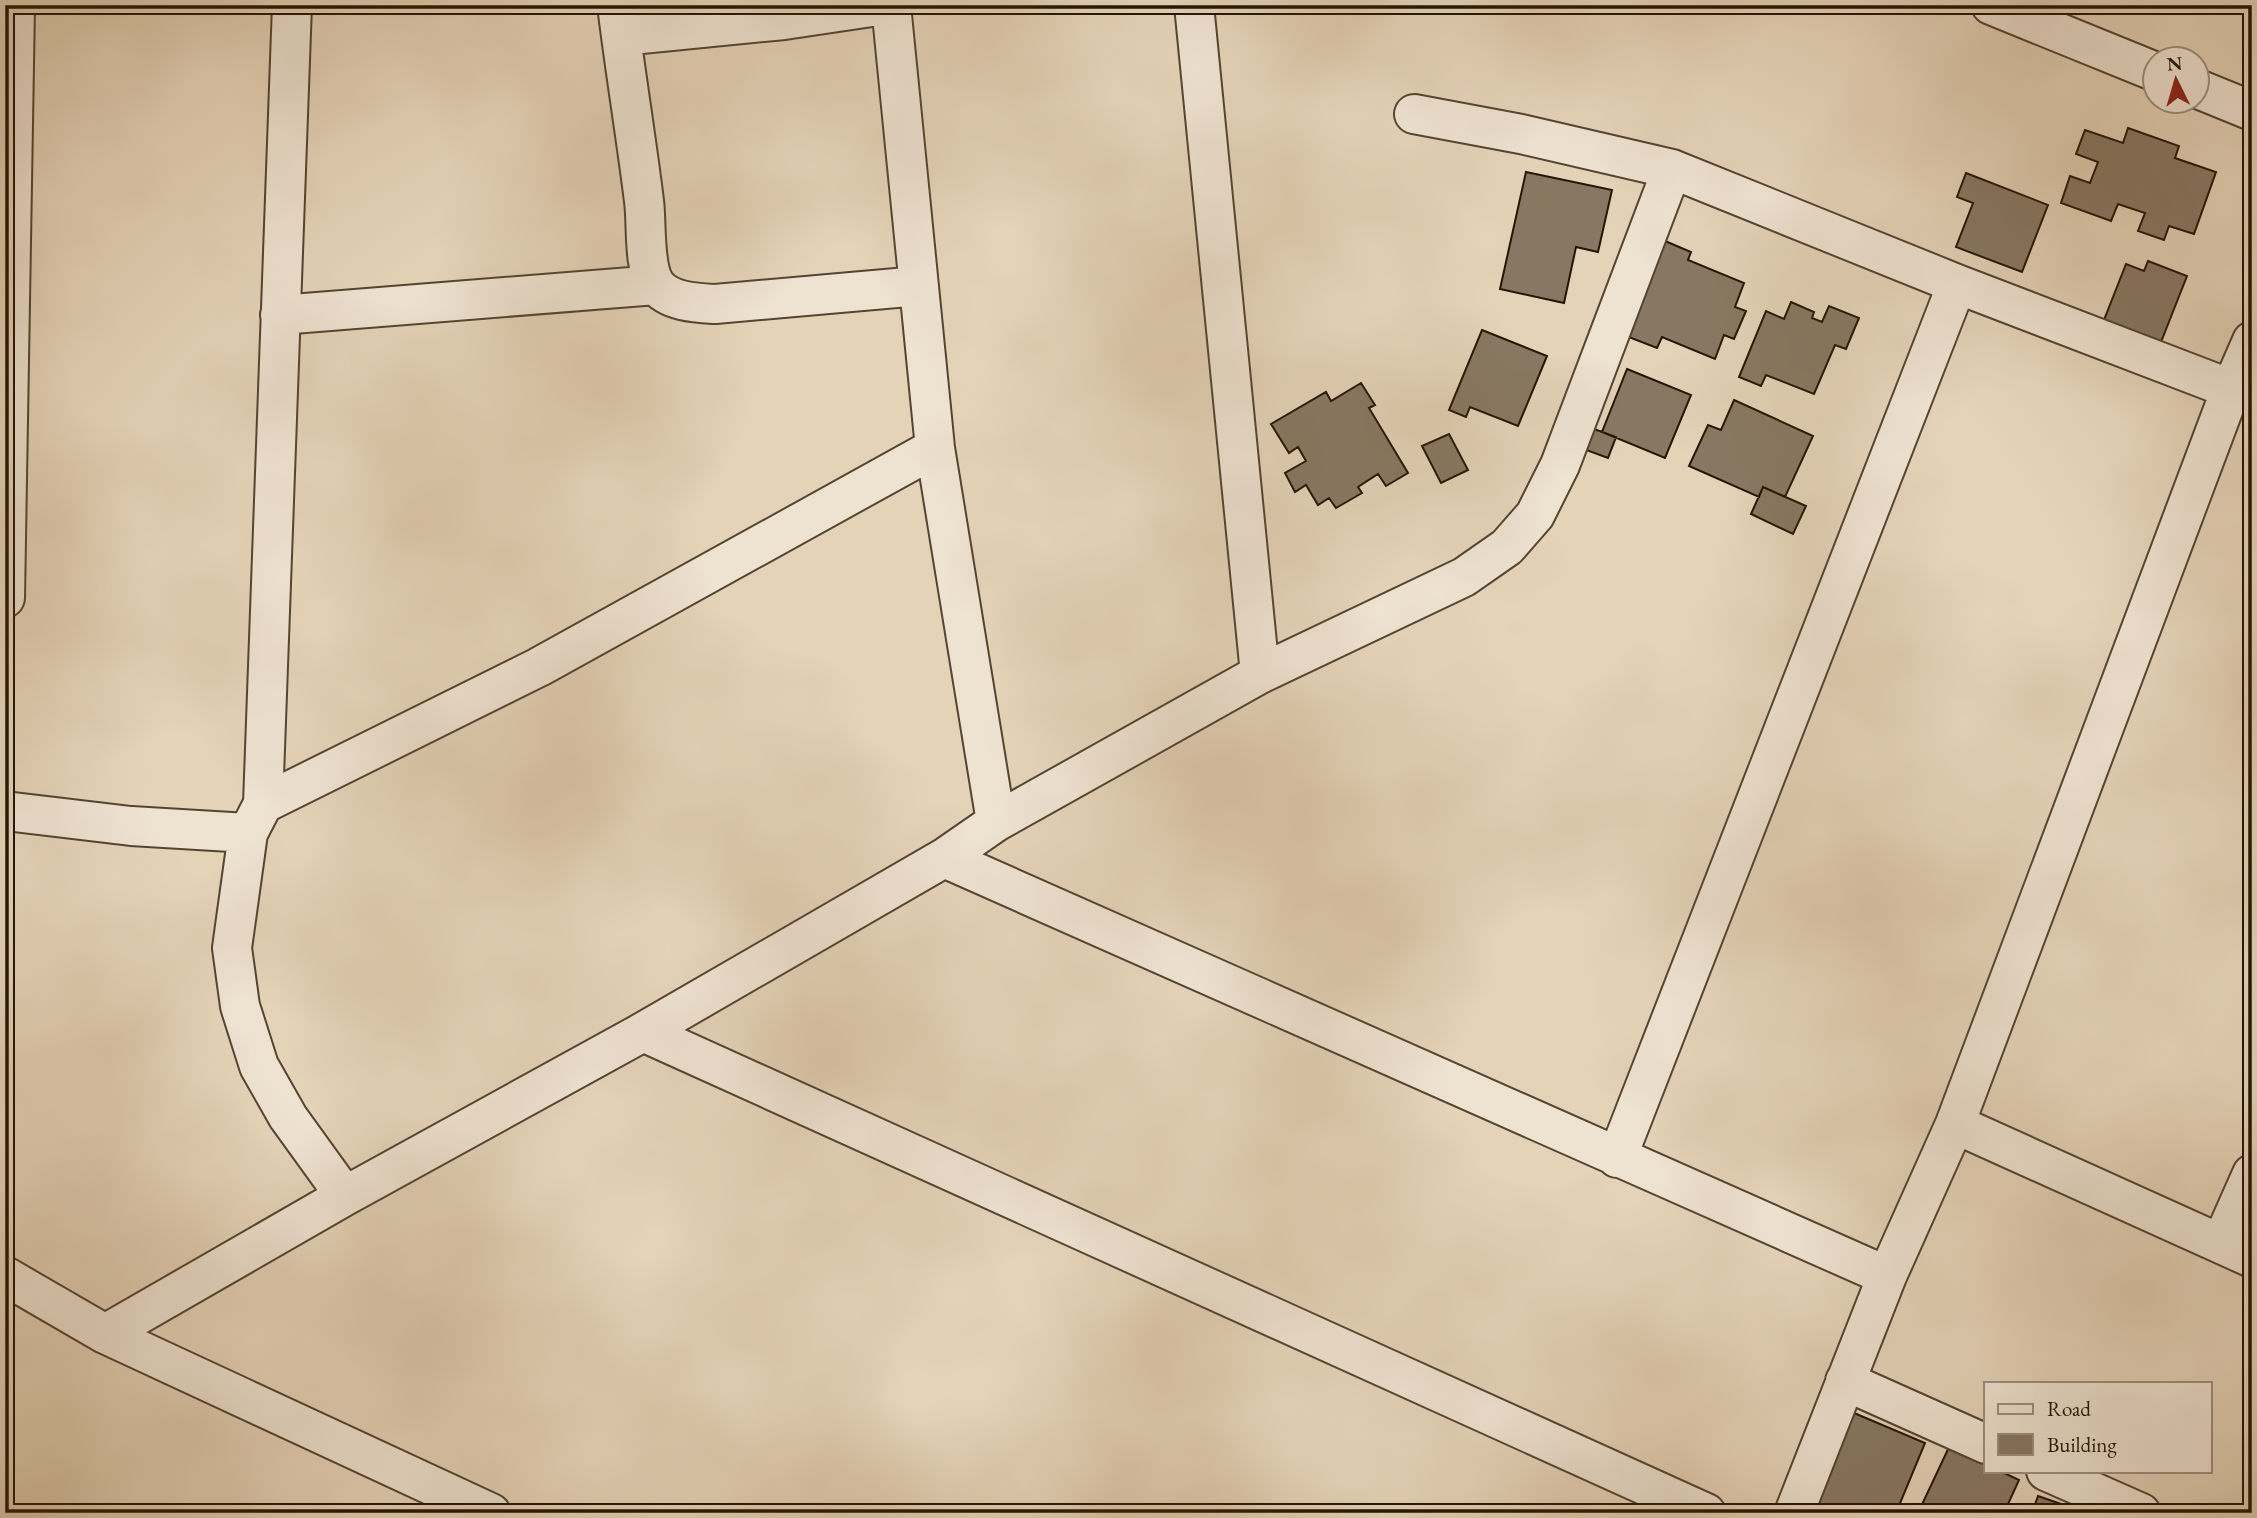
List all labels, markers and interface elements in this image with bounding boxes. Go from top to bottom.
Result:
north arrow [2142,46,2212,116]
text: N [2166,50,2184,77]
legend [1984,1382,2212,1472]
text: Road [2047,1395,2091,1422]
text: Building [2047,1431,2117,1458]

